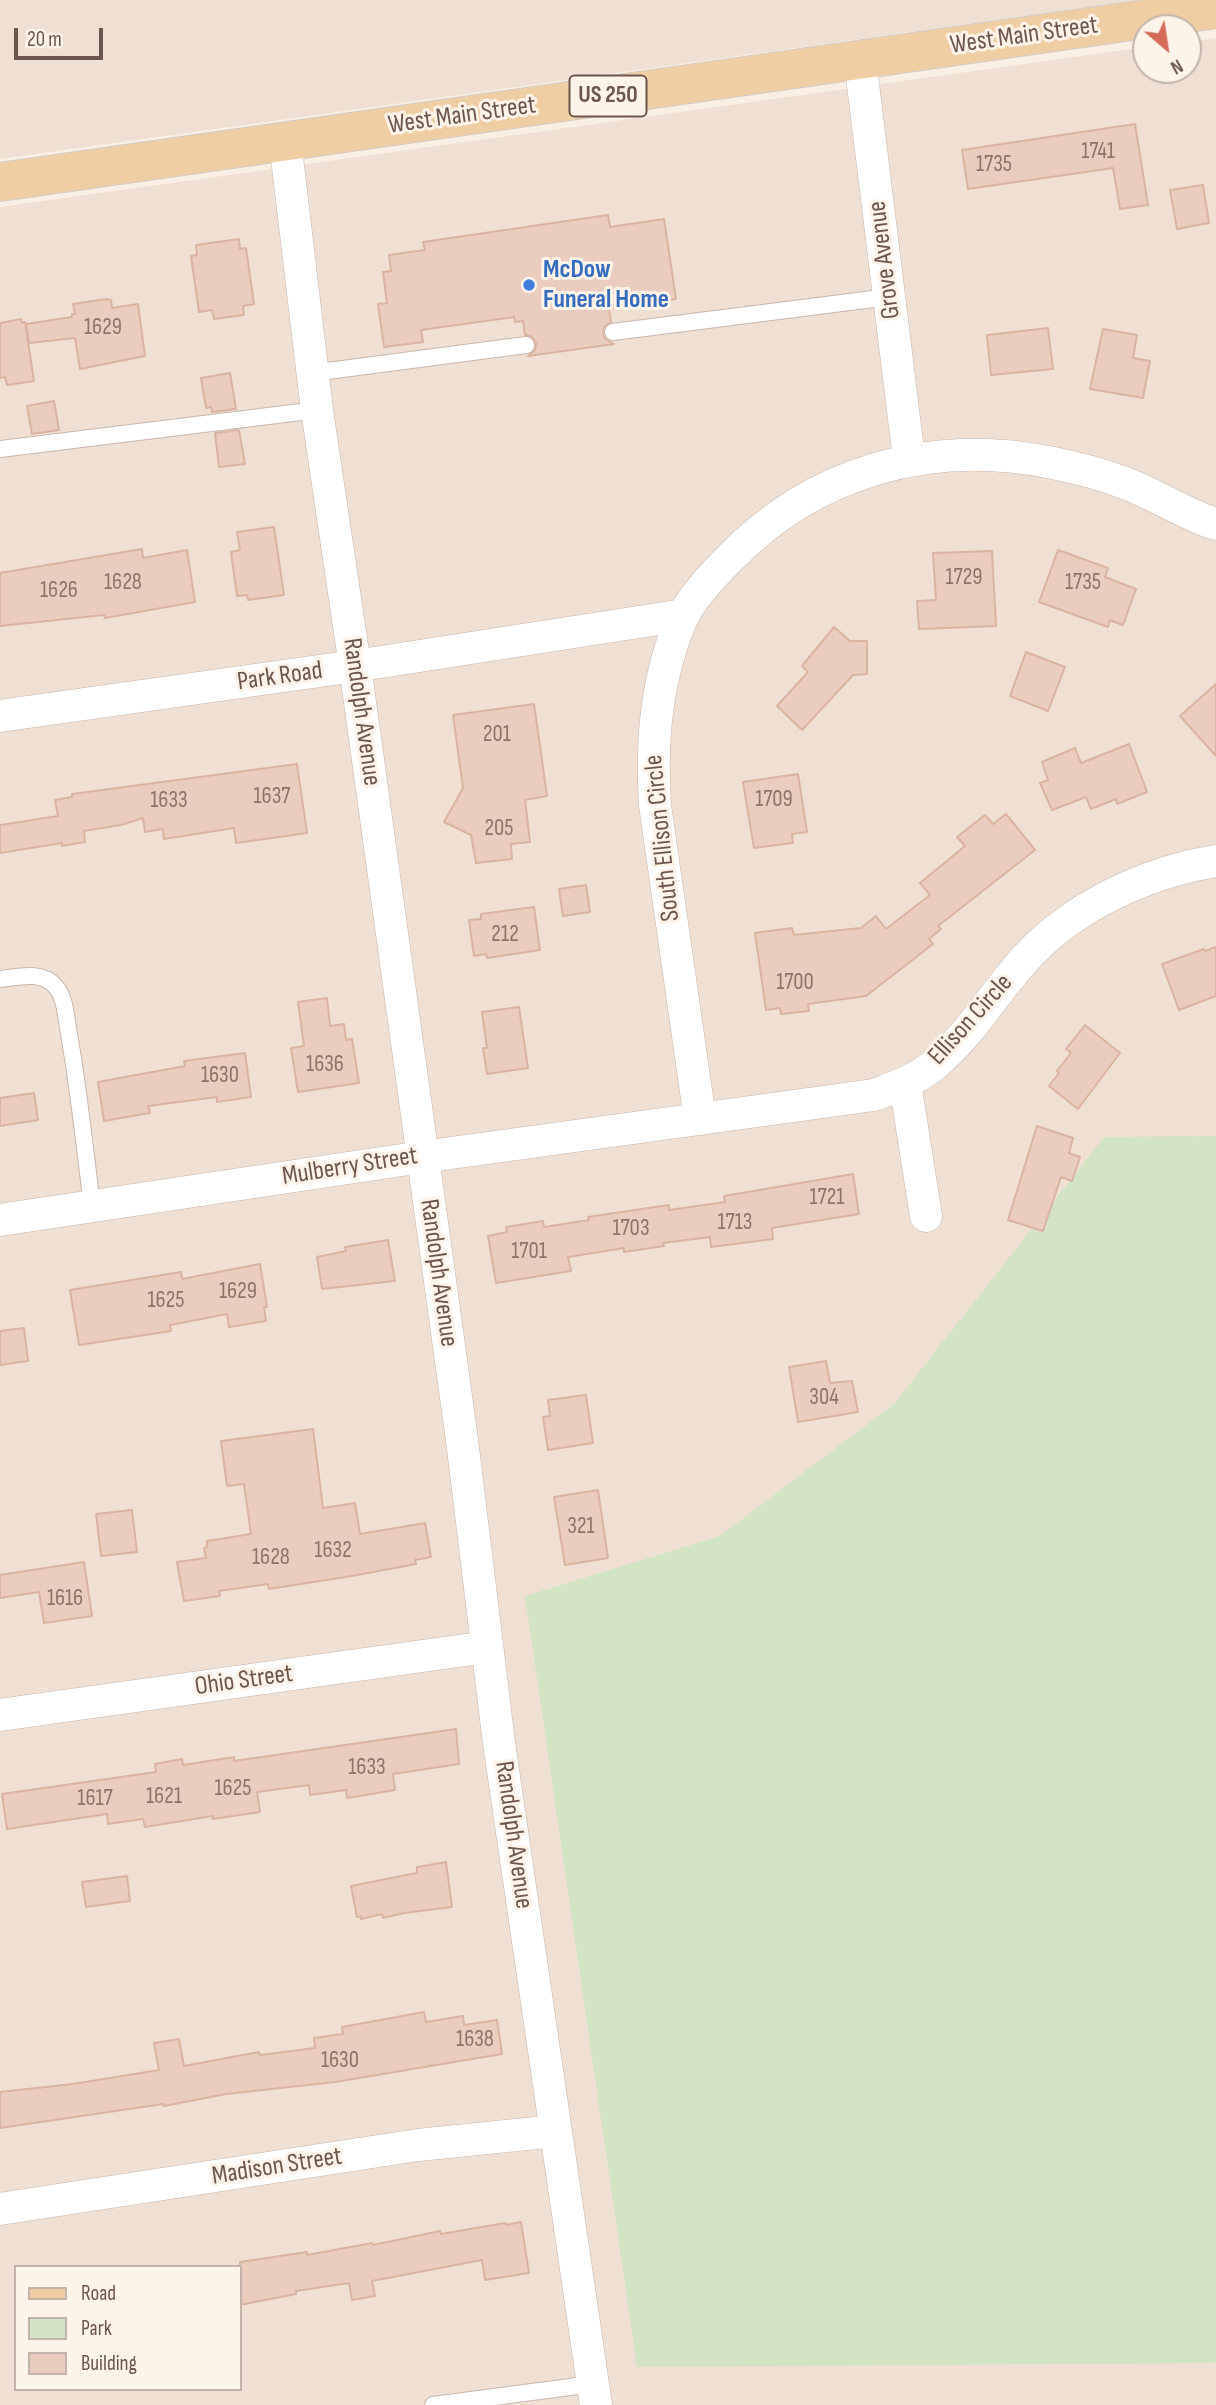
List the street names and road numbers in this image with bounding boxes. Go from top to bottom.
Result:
street label: West Main Street [948,10,1100,62]
road number: US 250 [570,76,646,116]
street label: West Main Street [386,90,538,142]
street label: Grove Avenue [862,199,908,321]
street label: Randolph Avenue [335,636,387,788]
street label: Park Road [236,656,324,698]
street label: South Ellison Circle [639,753,687,923]
street label: Ellison Circle [922,968,1020,1072]
street label: Mulberry Street [280,1141,420,1193]
street label: Randolph Avenue [412,1197,464,1349]
street label: Ohio Street [193,1659,295,1703]
street label: Randolph Avenue [487,1759,539,1911]
street label: Madison Street [210,2141,344,2193]

